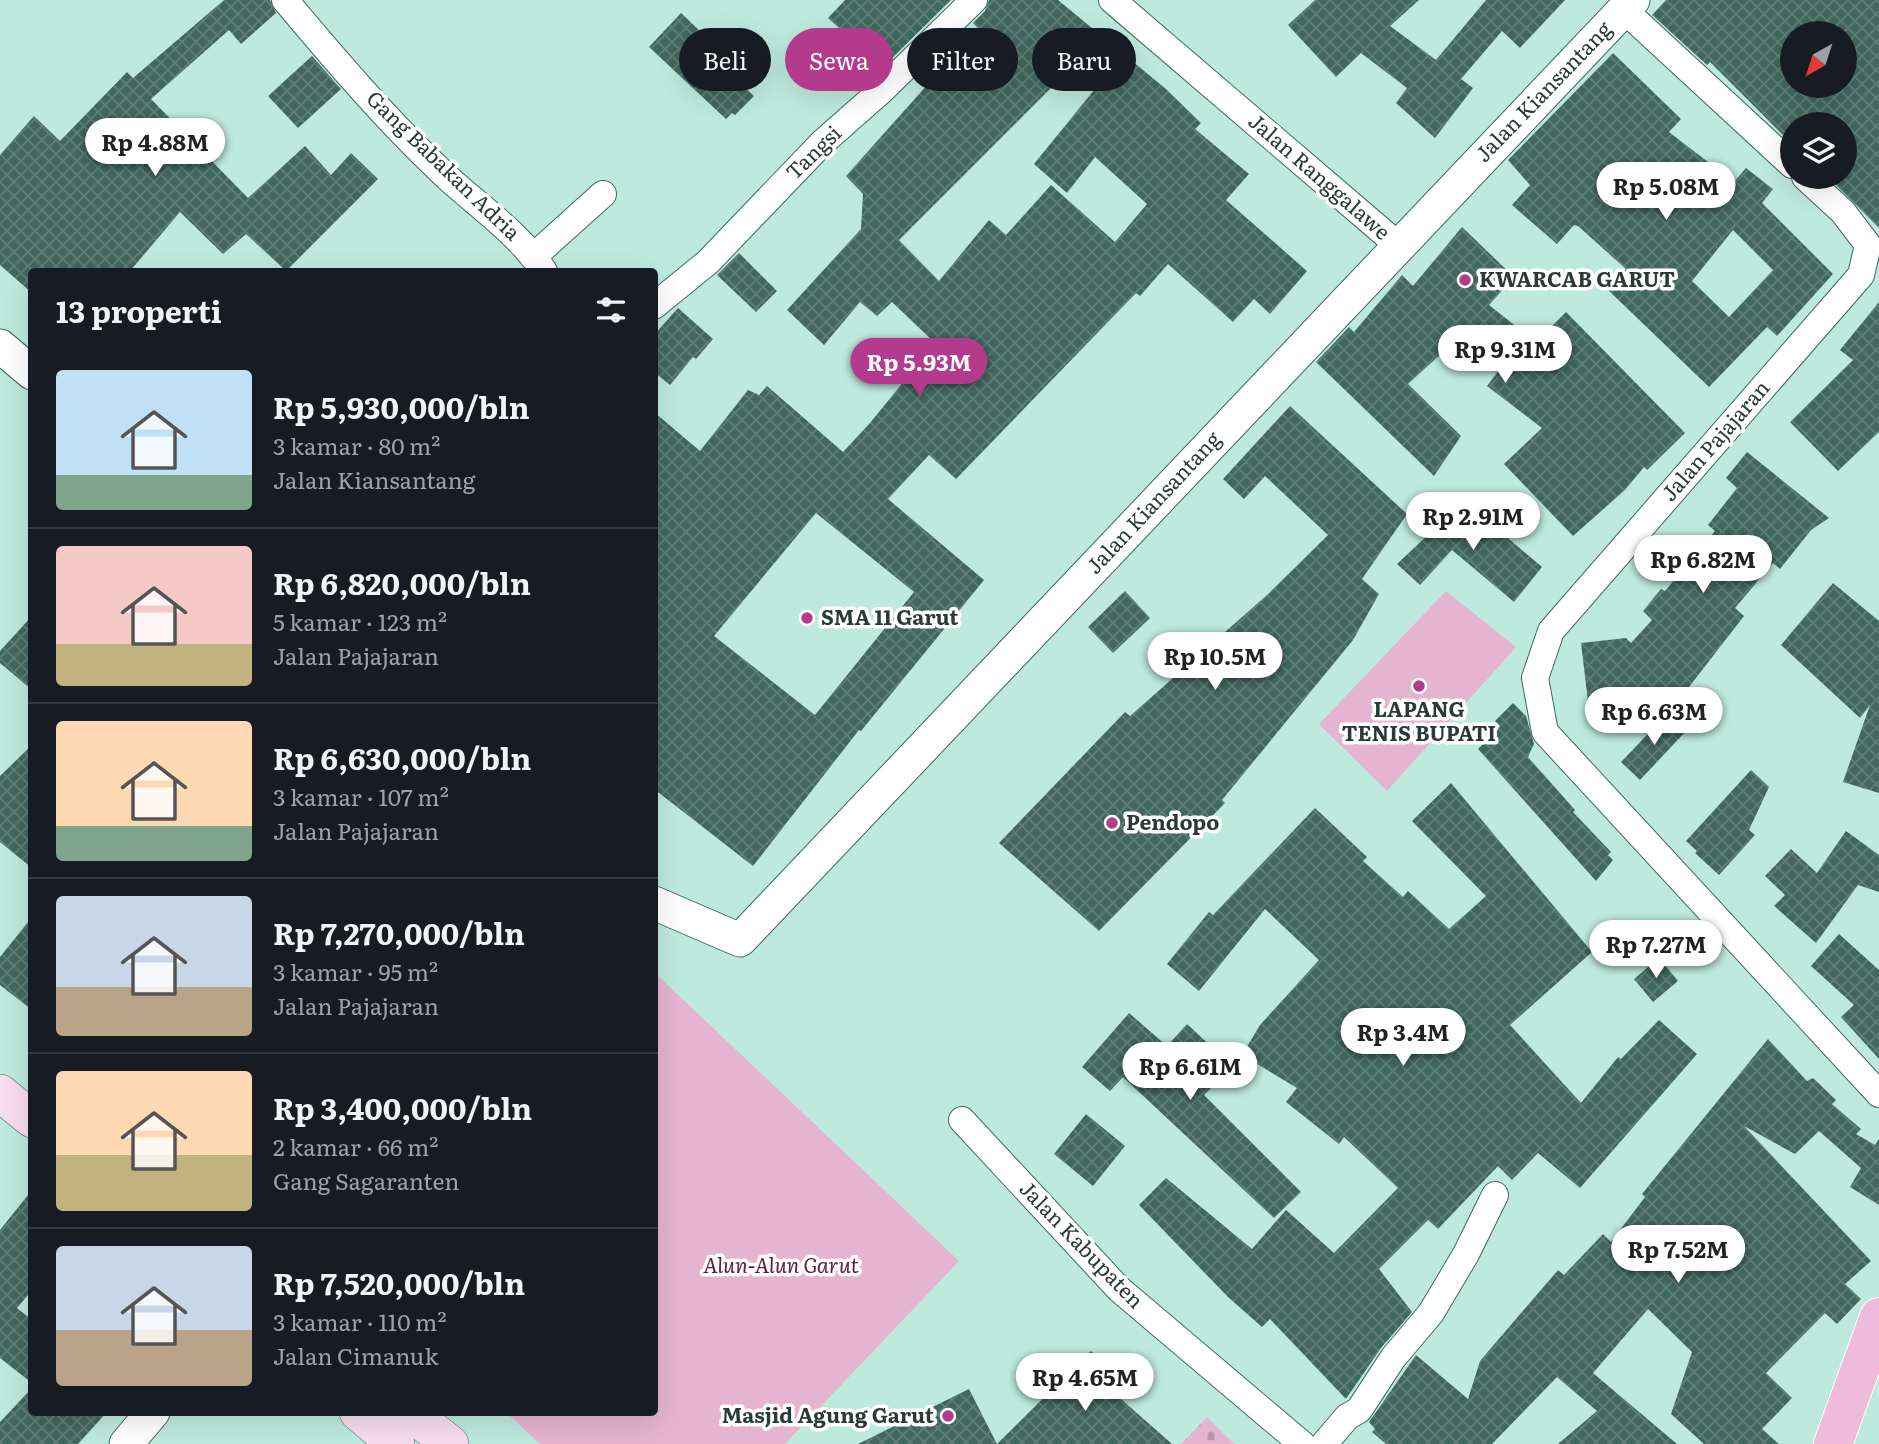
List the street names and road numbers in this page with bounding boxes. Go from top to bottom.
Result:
street label: Jalan Kiansantang [1467,13,1618,168]
street label: Gang Babakan Adria [361,82,529,247]
street label: Jalan Ranggalawe [1243,105,1398,246]
street label: Tangsi [777,117,847,186]
street label: Jalan Pajajaran [1653,372,1776,507]
street label: Jalan Kiansantang [1078,423,1227,579]
street label: Jalan Kabupaten [1014,1172,1152,1314]

